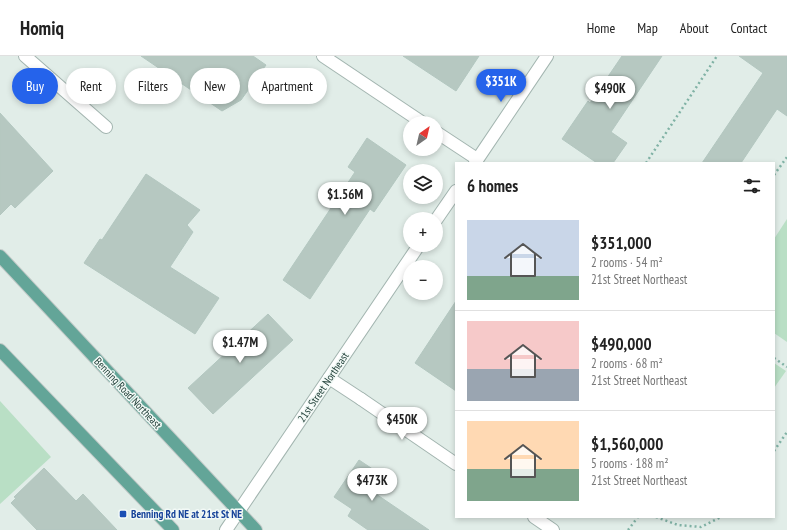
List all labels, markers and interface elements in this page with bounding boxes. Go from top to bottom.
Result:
text: Homiq [20,16,64,40]
text: Home [587,19,615,37]
text: Map [637,19,658,37]
text: About [680,19,709,37]
text: Contact [731,19,767,37]
chip: Buy [12,68,58,104]
chip: Rent [66,68,116,104]
chip: Filters [124,68,182,104]
chip: New [190,68,240,104]
chip: Apartment [248,68,327,104]
pin: $351K [473,69,529,103]
text: $351K [485,73,517,90]
pin: $490K [582,76,638,110]
text: $490K [594,80,626,97]
north arrow [403,116,443,156]
map controls [403,116,443,300]
button: layers [403,164,443,204]
text: 6 homes [467,175,518,197]
icon: filters [741,175,763,197]
pin: $1.56M [312,182,378,216]
text: $1.56M [327,186,363,203]
button: + [403,212,443,252]
text: $351,000 [591,232,652,254]
icon: home [499,236,547,284]
text: 2 rooms · 54 m² [591,254,663,271]
button: − [403,260,443,300]
text: 21st Street Northeast [591,271,687,288]
pin: $1.47M [207,330,273,364]
text: $490,000 [591,333,652,355]
text: $1.47M [222,334,258,351]
icon: home [499,337,547,385]
street label: 21st Street Northeast [294,349,352,425]
street label: Benning Road Northeast [91,354,165,432]
text: 2 rooms · 68 m² [591,355,663,372]
text: 21st Street Northeast [591,372,687,389]
pin: $450K [374,407,430,441]
text: $450K [386,411,418,428]
text: $1,560,000 [591,433,663,455]
icon: home [499,437,547,485]
text: 5 rooms · 188 m² [591,455,669,472]
pin: $473K [344,468,400,502]
text: $473K [356,472,388,489]
text: 21st Street Northeast [591,472,687,489]
place label: Benning Rd NE at 21st St NE [131,507,242,521]
marker: Benning Rd NE at 21st St NE [118,509,128,519]

